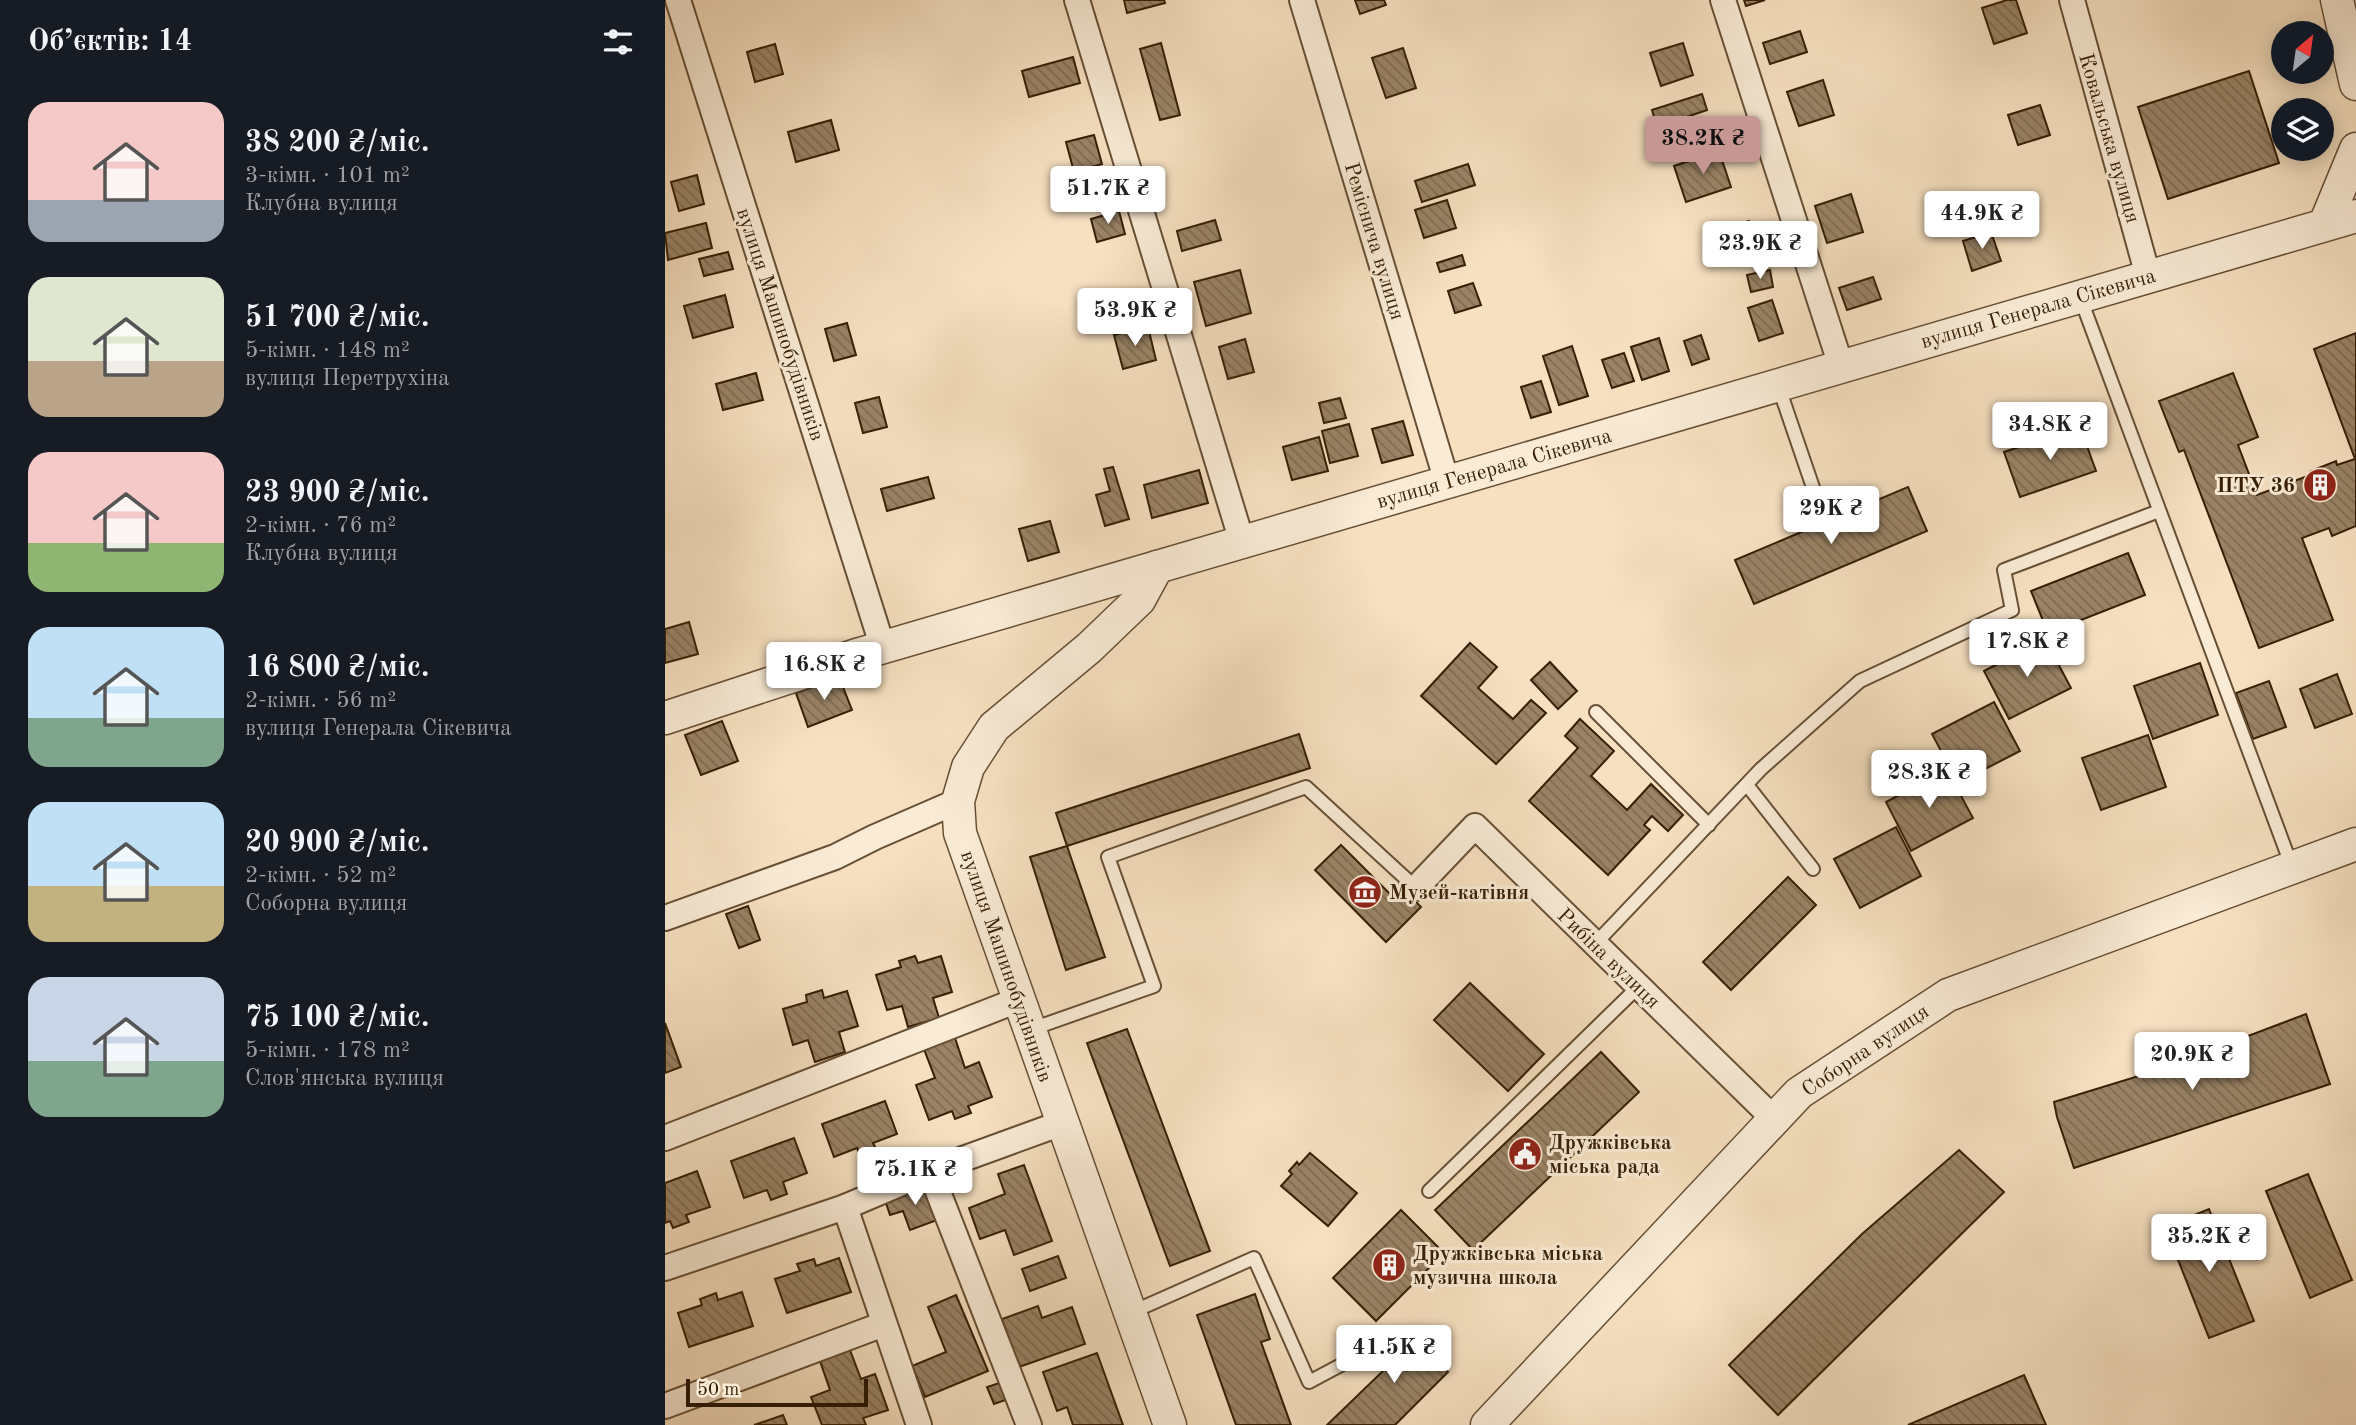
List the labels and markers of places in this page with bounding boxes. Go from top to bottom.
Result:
pin: 38.2K ₴ [1638,116,1768,176]
pin: 51.7K ₴ [1043,166,1173,226]
pin: 44.9K ₴ [1917,191,2047,251]
pin: 23.9K ₴ [1695,222,1825,281]
pin: 53.9K ₴ [1070,288,1200,348]
pin: 34.8K ₴ [1985,402,2115,462]
building icon: ПТУ 36 [2301,466,2339,504]
place label: ПТУ 36 [2216,476,2295,497]
pin: 29K ₴ [1782,486,1880,546]
pin: 17.8K ₴ [1962,620,2092,679]
pin: 16.8K ₴ [759,642,889,702]
pin: 28.3K ₴ [1864,750,1994,810]
museum icon: Музей-катівня [1346,873,1384,911]
place label: Музей-катівня [1389,883,1529,904]
pin: 20.9K ₴ [2127,1032,2257,1092]
place label: Дружківська міська рада [1549,1133,1672,1178]
public building icon: Дружківська міська рада [1506,1135,1544,1173]
pin: 75.1K ₴ [850,1148,980,1207]
pin: 35.2K ₴ [2144,1214,2274,1274]
place label: Дружківська міська музична школа [1413,1244,1603,1289]
building icon: Дружківська міська музична школа [1370,1246,1408,1284]
pin: 41.5K ₴ [1329,1326,1459,1385]

